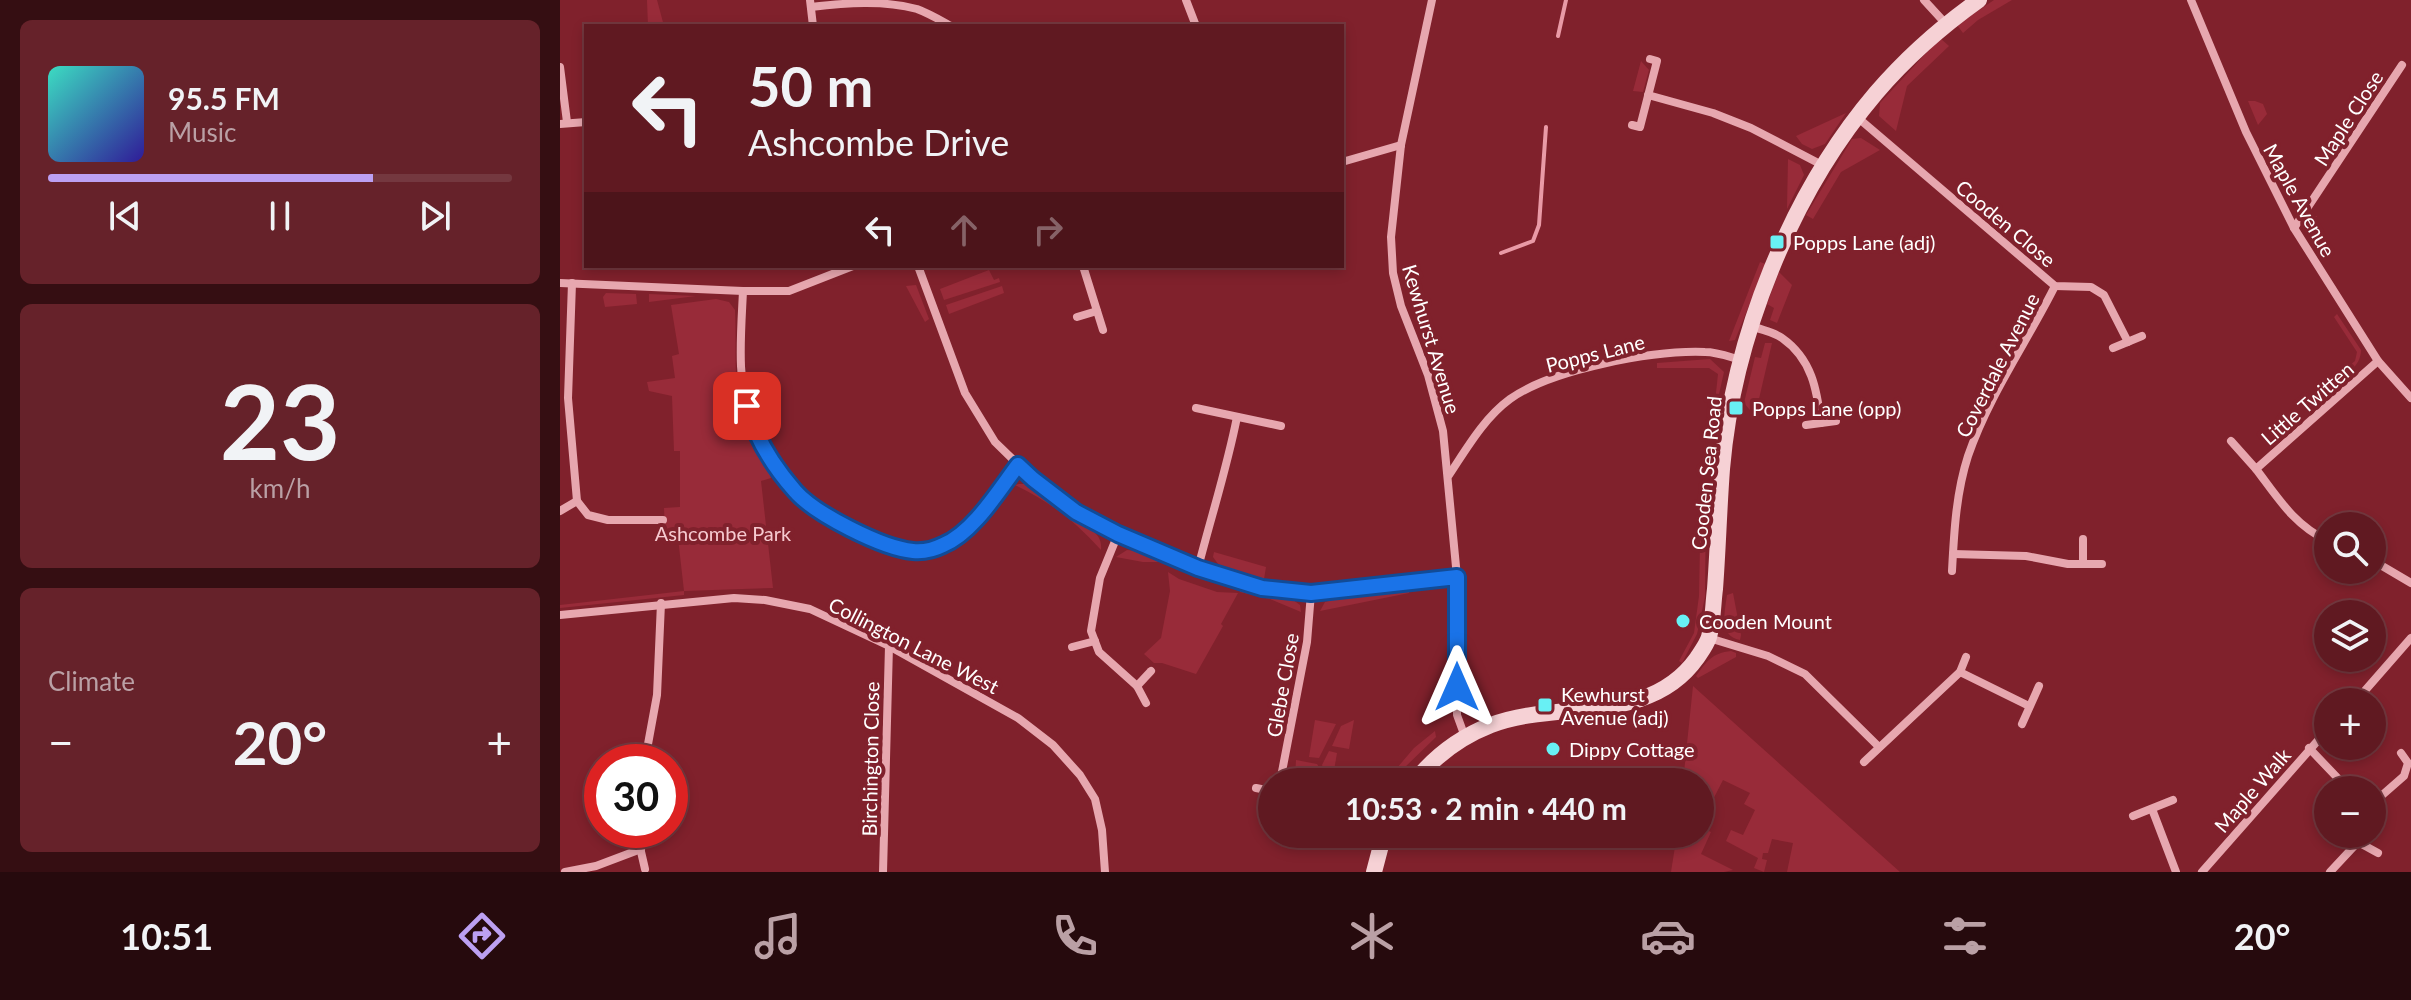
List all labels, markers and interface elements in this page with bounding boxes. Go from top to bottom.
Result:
text: 50 m [748,52,873,119]
icon: left [616,56,720,160]
street label: Maple Close [2308,66,2388,170]
text: 95.5 FM [168,80,280,116]
text: Music [168,116,236,148]
text: Ashcombe Drive [748,120,1009,164]
street label: Maple Avenue [2259,139,2341,261]
street label: Cooden Close [1951,174,2061,272]
icon: previous [103,194,147,238]
icon: pause [258,194,302,238]
icon: next [413,194,457,238]
icon: left [858,208,902,252]
icon: ahead [942,208,986,252]
icon: right [1026,208,1070,252]
place label: Popps Lane (adj) [1793,230,1935,254]
marker: Popps Lane (adj) [1768,233,1786,251]
street label: Kewhurst Avenue [1398,262,1466,416]
street label: Coverdale Avenue [1950,289,2044,441]
street label: Popps Lane [1543,329,1647,377]
street label: Little Twitten [2256,356,2358,450]
text: 23 [220,357,340,482]
pin [713,372,781,440]
icon: arrive [725,384,769,428]
street label: Cooden Sea Road [1686,395,1726,551]
place label: Popps Lane (opp) [1752,396,1901,420]
marker: Popps Lane (opp) [1727,399,1745,417]
text: km/h [250,472,310,504]
map controls [2314,512,2386,848]
button: search [2314,512,2386,584]
park label: Ashcombe Park [655,521,792,545]
street label: Collington Lane West [825,592,1003,698]
button: layers [2314,600,2386,672]
place label: Cooden Mount [1699,609,1832,633]
marker: Cooden Mount [1674,612,1692,630]
street label: Glebe Close [1261,631,1303,739]
position arrow [1415,645,1499,729]
text: Climate [48,665,135,697]
street label: Birchington Close [857,681,883,837]
place label: Kewhurst Avenue (adj) [1561,682,1669,729]
button: + [2314,688,2386,760]
marker: Kewhurst Avenue (adj) [1536,696,1554,714]
text: 20° [233,706,327,778]
text: − [48,716,74,768]
text: + [486,716,512,768]
place label: Dippy Cottage [1569,737,1695,761]
marker: Dippy Cottage [1544,740,1562,758]
street label: Maple Walk [2209,742,2296,837]
speed limit sign: 30 [584,744,688,848]
button: − [2314,776,2386,848]
text: 10:53 · 2 min · 440 m [1345,790,1627,826]
icon: directions [454,908,510,964]
icon: music [750,908,806,964]
icon: phone [1047,908,1103,964]
icon: climate [1344,908,1400,964]
icon: car [1640,908,1696,964]
icon: filters [1937,908,1993,964]
text: 10:51 [120,914,213,958]
text: 20° [2234,914,2291,958]

